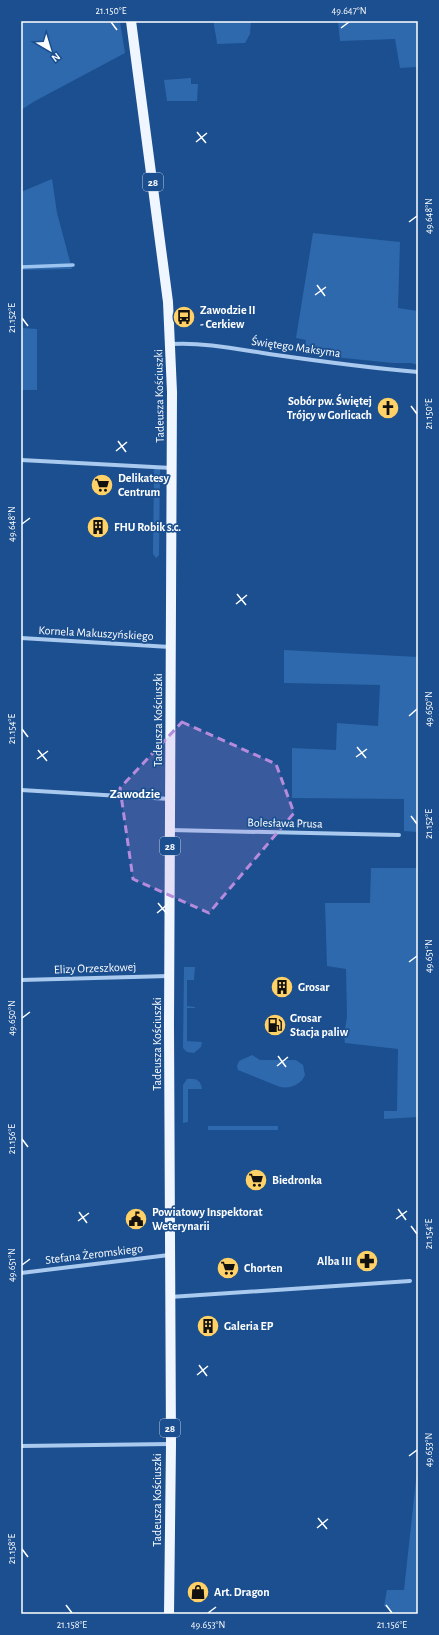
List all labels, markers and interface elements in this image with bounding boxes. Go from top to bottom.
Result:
text: 21.150°E [96,6,127,16]
text: 49.647°N [331,6,367,16]
north arrow [30,30,70,70]
text: N [49,51,62,64]
road number: 28 [143,173,163,191]
text: 49.648°N [424,198,434,234]
text: 21.152°E [7,303,17,333]
bus stop icon: Zawodzie II - Cerkiew [171,304,197,330]
place label: Zawodzie II - Cerkiew [200,304,256,330]
street label: Świętego Maksyma [251,333,342,360]
street label: Tadeusza Kościuszki [152,349,166,443]
place label: Sobór pw. Świętej Trójcy w Gorlicach [287,393,372,422]
church icon: Sobór pw. Świętej Trójcy w Gorlicach [375,395,401,421]
text: 21.150°E [424,398,434,429]
supermarket icon: Delikatesy Centrum [89,472,115,498]
place label: Delikatesy Centrum [118,472,169,498]
text: 49.648°N [7,506,17,542]
building icon: FHU Robik s.c. [85,514,111,540]
place label: FHU Robik s.c. [114,521,181,533]
street label: Kornela Makuszyńskiego [38,624,154,643]
street label: Tadeusza Kościuszki [152,673,164,767]
text: 49.650°N [424,691,434,727]
text: 21.154°E [7,714,17,744]
district label: Zawodzie [110,788,160,801]
text: 21.152°E [424,809,434,839]
street label: Bolesława Prusa [247,816,323,830]
road number: 28 [160,837,180,855]
text: 49.651°N [424,939,434,973]
street label: Elizy Orzeszkowej [54,961,136,976]
building icon: Grosar [269,974,295,1000]
place label: Grosar [298,981,330,993]
street label: Tadeusza Kościuszki [151,997,163,1091]
text: 49.650°N [7,1000,17,1036]
fuel station icon: Grosar Stacja paliw [262,1012,288,1038]
place label: Grosar Stacja paliw [290,1012,349,1039]
text: 21.156°E [7,1124,17,1154]
supermarket icon: Biedronka [243,1167,269,1193]
place label: Biedronka [272,1174,322,1186]
public building icon: Powiatowy Inspektorat Weterynarii [123,1206,149,1232]
place label: Powiatowy Inspektorat Weterynarii [152,1206,263,1233]
text: 21.154°E [424,1219,434,1249]
street label: Stefana Żeromskiego [44,1241,144,1266]
text: 49.651°N [7,1248,17,1282]
pharmacy icon: Alba III [354,1248,380,1274]
supermarket icon: Chorten [215,1255,241,1281]
place label: Alba III [317,1255,352,1267]
place label: Chorten [244,1262,283,1274]
building icon: Galeria EP [195,1313,221,1339]
place label: Galeria EP [224,1320,274,1332]
road number: 28 [160,1419,180,1437]
text: 49.653°N [424,1433,434,1467]
street label: Tadeusza Kościuszki [151,1453,163,1547]
text: 21.158°E [7,1534,17,1564]
shop icon: Art. Dragon [185,1579,211,1605]
place label: Art. Dragon [214,1586,270,1598]
text: 21.158°E [57,1620,87,1630]
text: 49.653°N [191,1620,225,1630]
text: 21.156°E [377,1620,407,1630]

